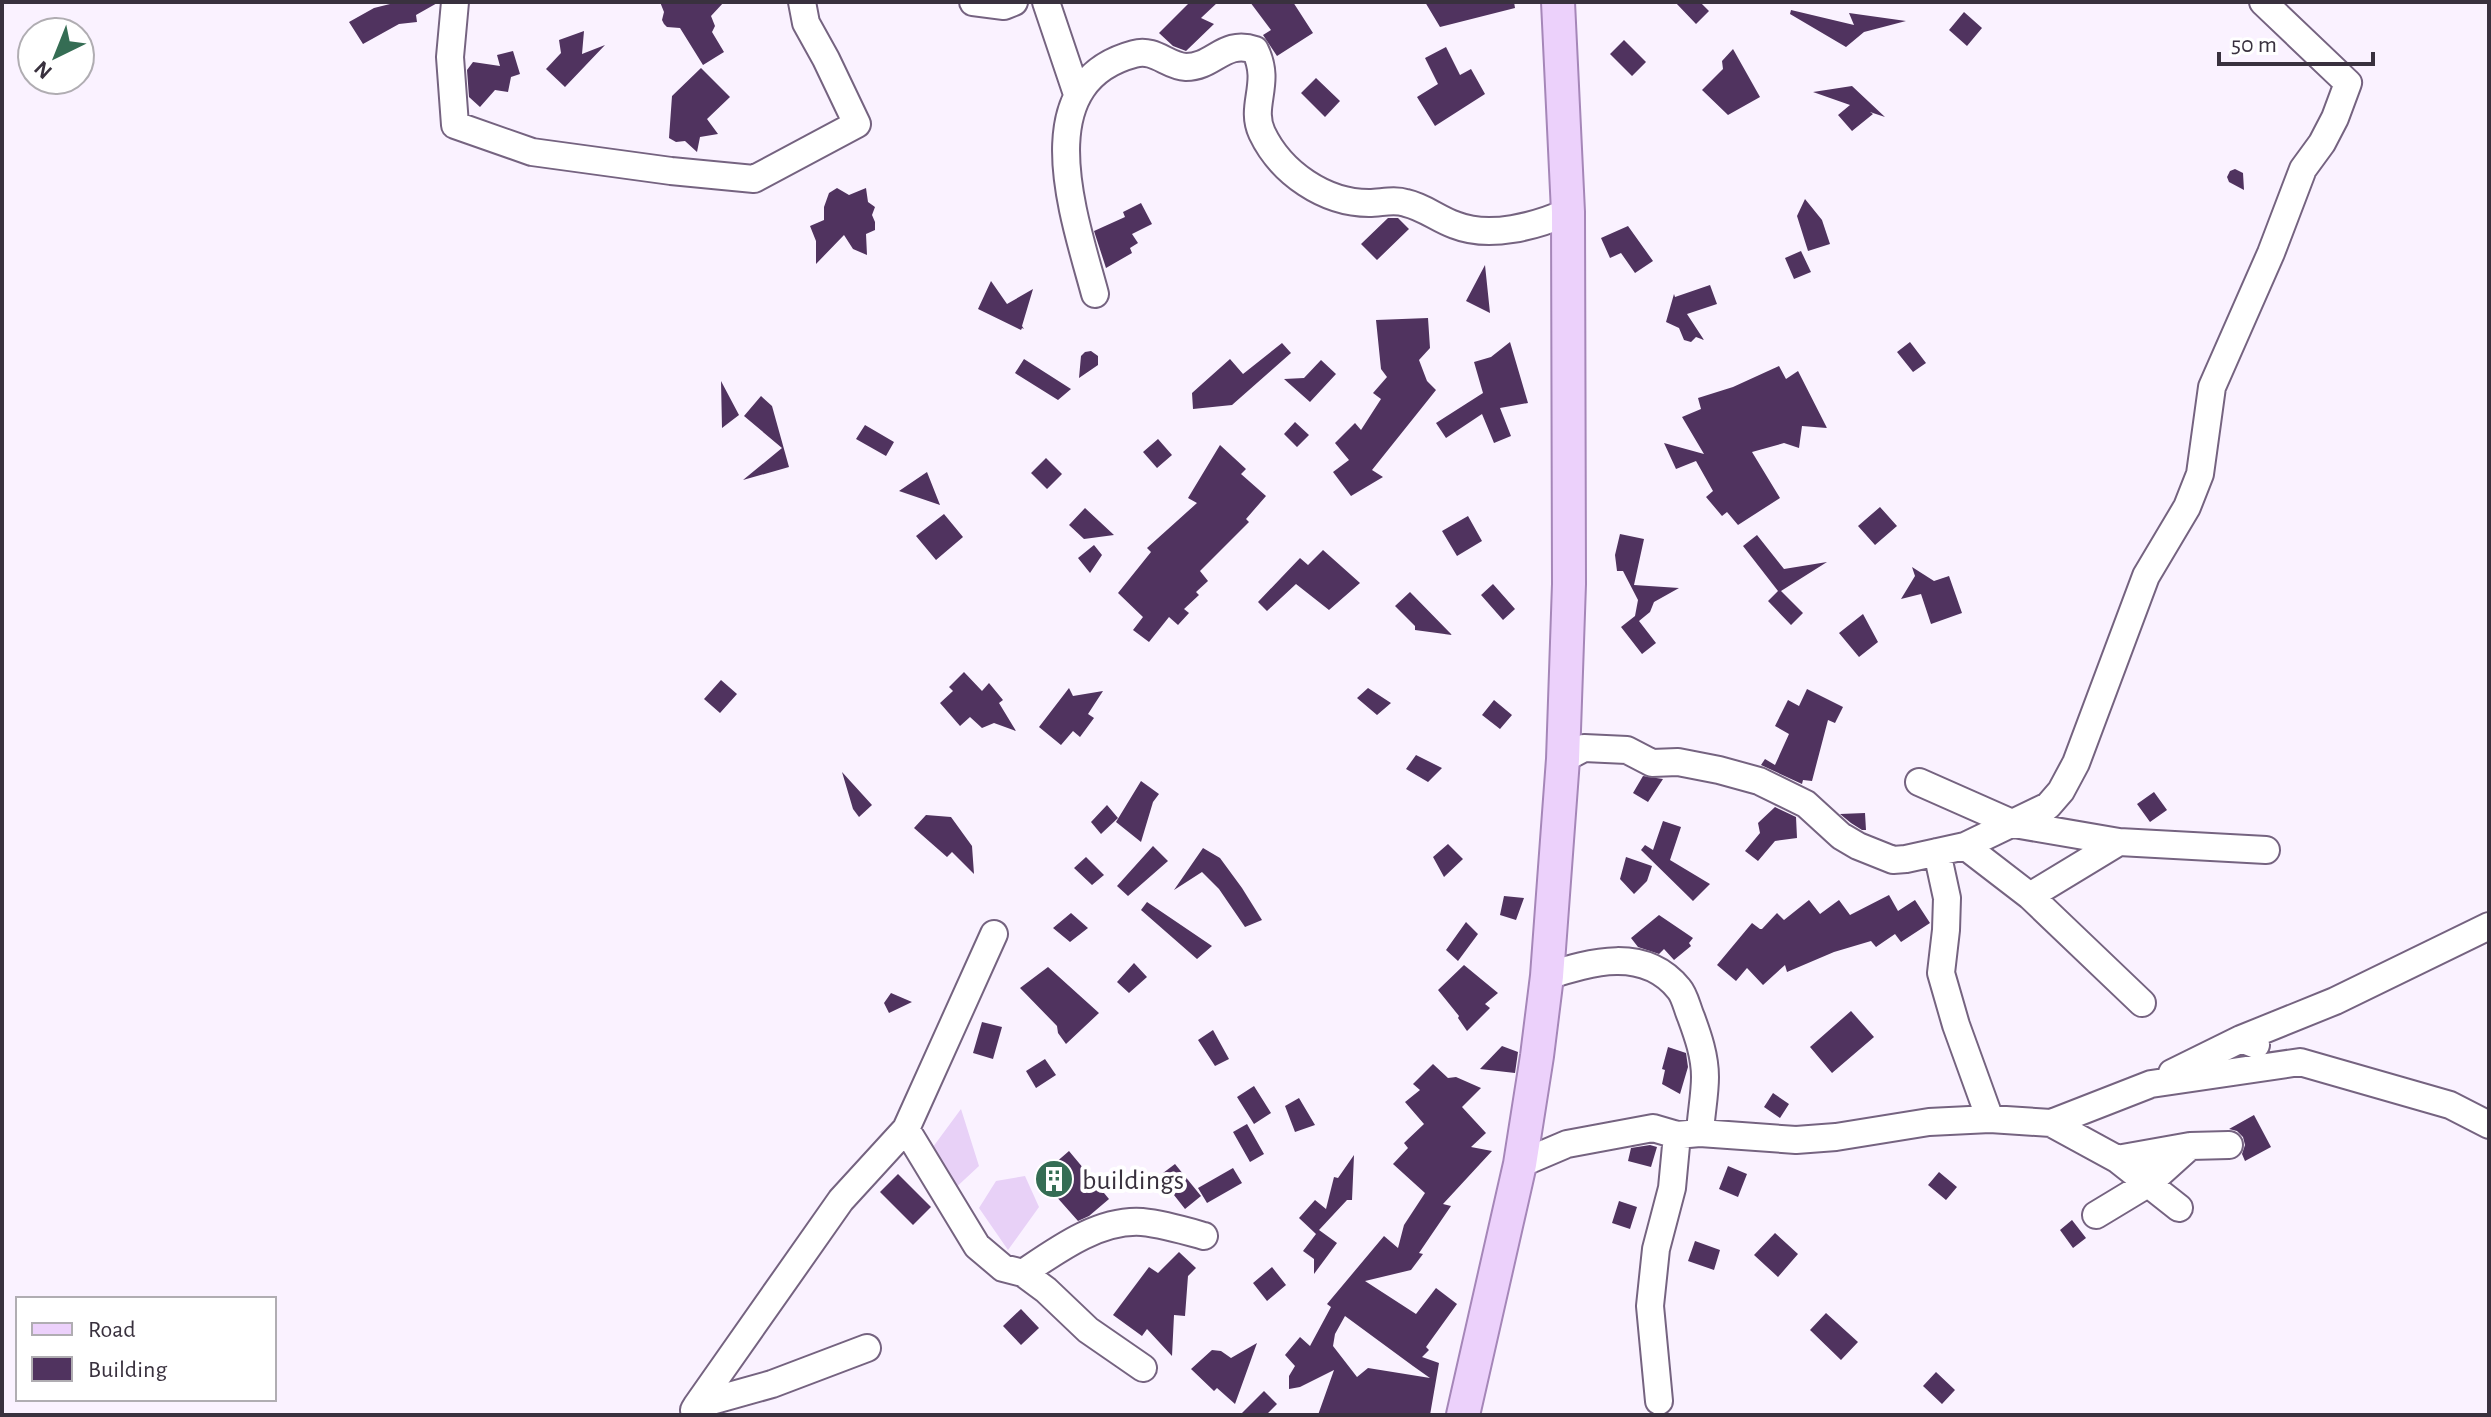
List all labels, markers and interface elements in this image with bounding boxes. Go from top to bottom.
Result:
north arrow [16,16,96,96]
scale bar [2219,16,2373,66]
text: 50 m [2231,33,2277,57]
text: N [30,57,56,83]
building icon: buildings [1033,1158,1075,1200]
place label: buildings [1082,1167,1184,1195]
legend [16,1297,276,1401]
text: Road [88,1318,136,1342]
text: Building [88,1358,167,1382]

